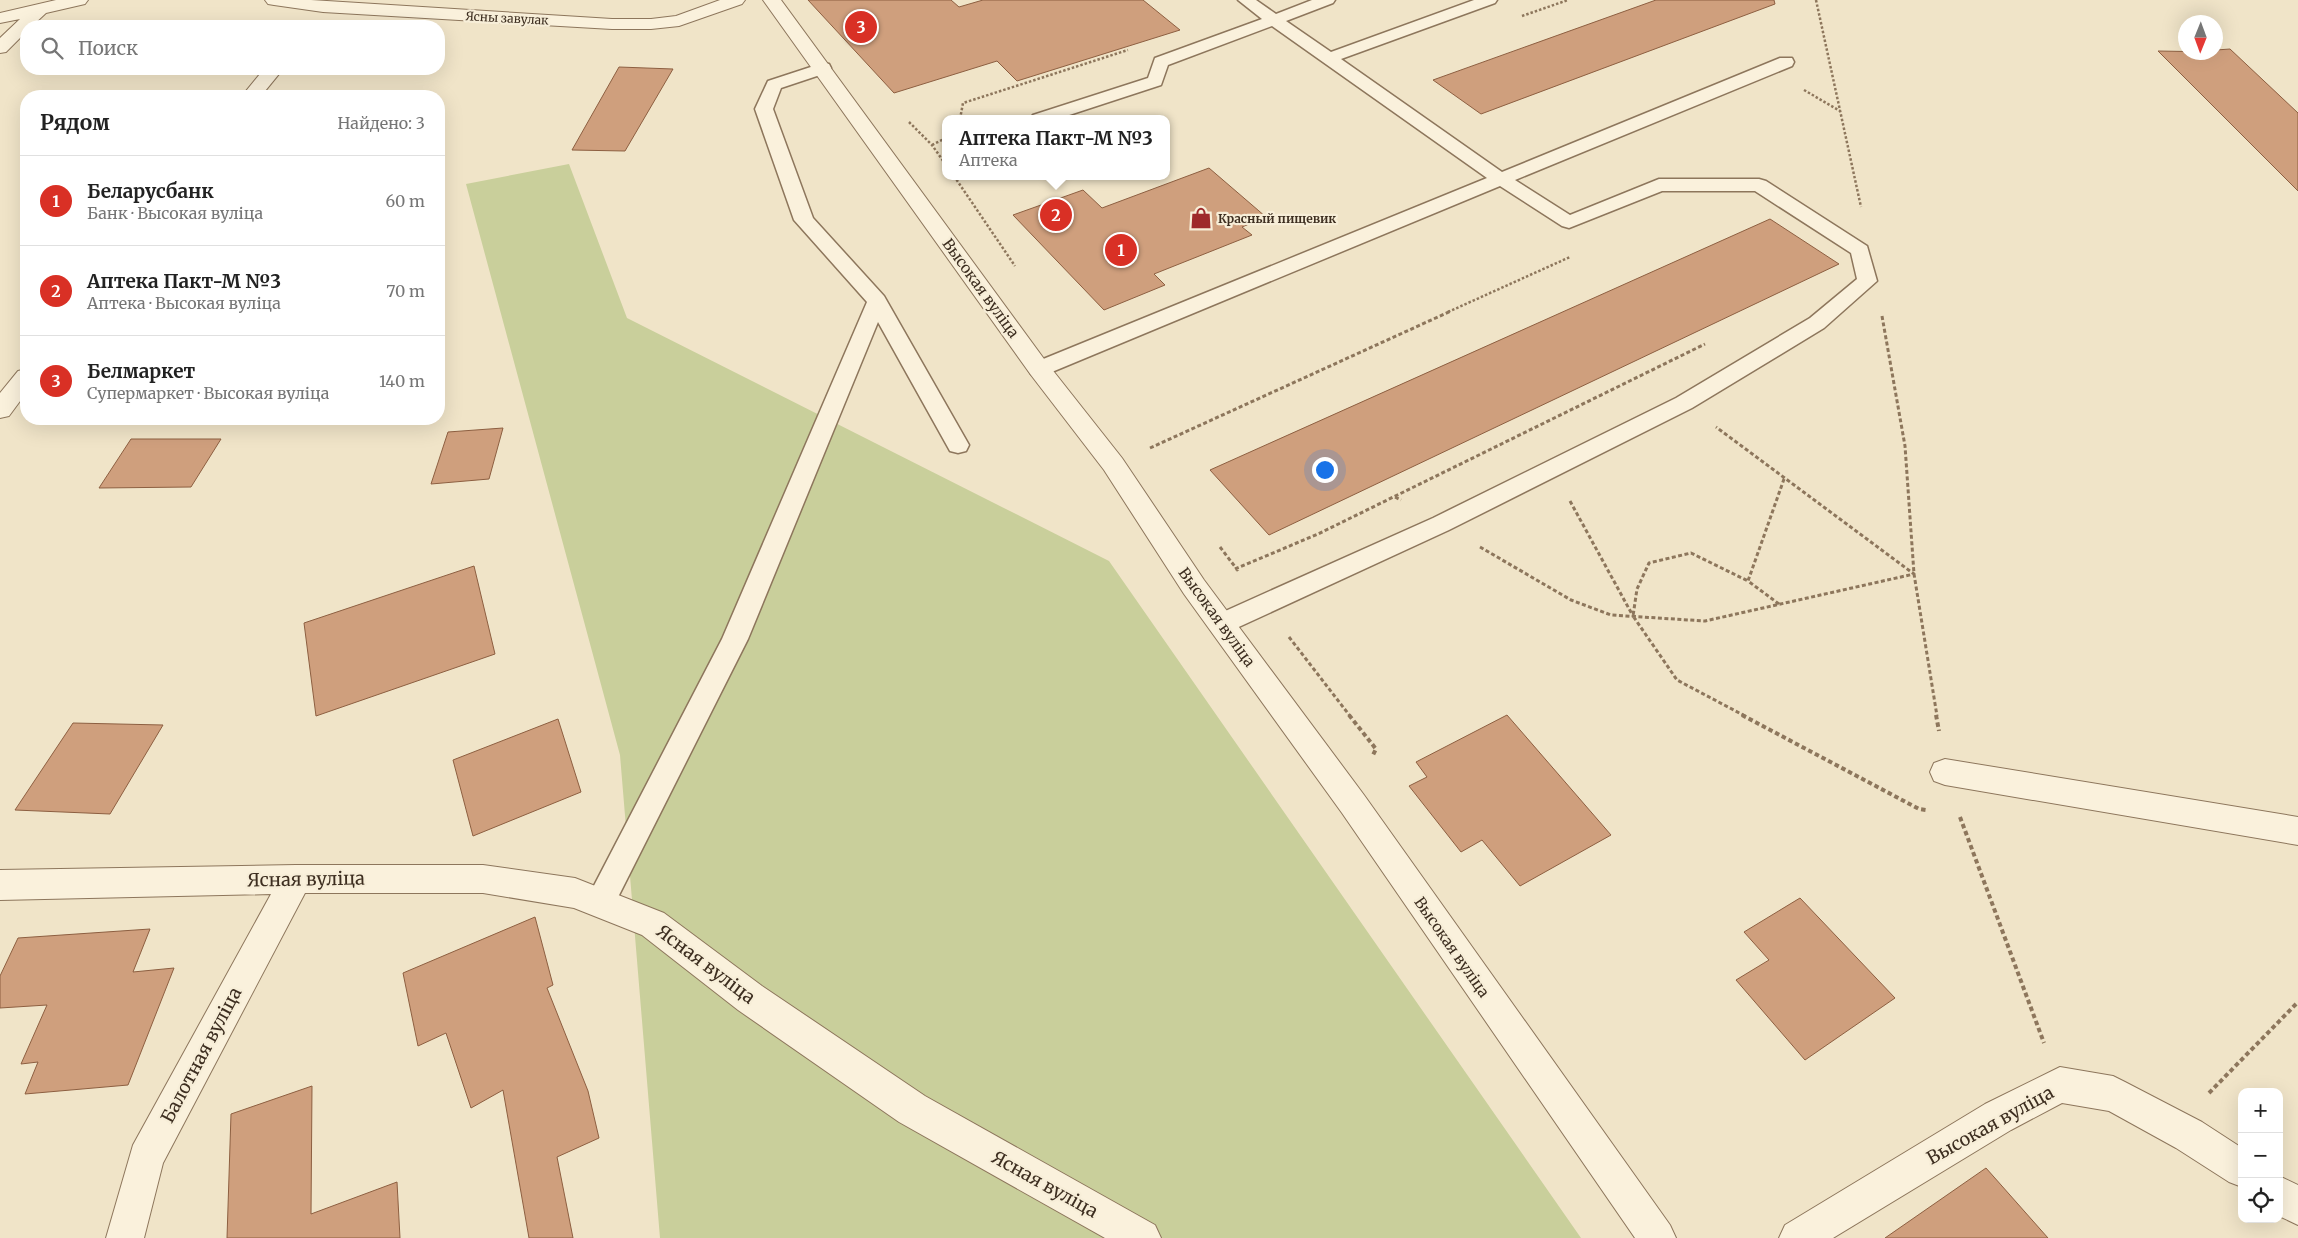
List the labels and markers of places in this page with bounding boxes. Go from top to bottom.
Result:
pin: 3 [845,8,877,46]
pin: 2 [1040,196,1072,234]
shop icon: Красный пищевик [1188,205,1214,231]
place label: Красный пищевик [1218,211,1336,226]
pin: 1 [1105,231,1137,269]

